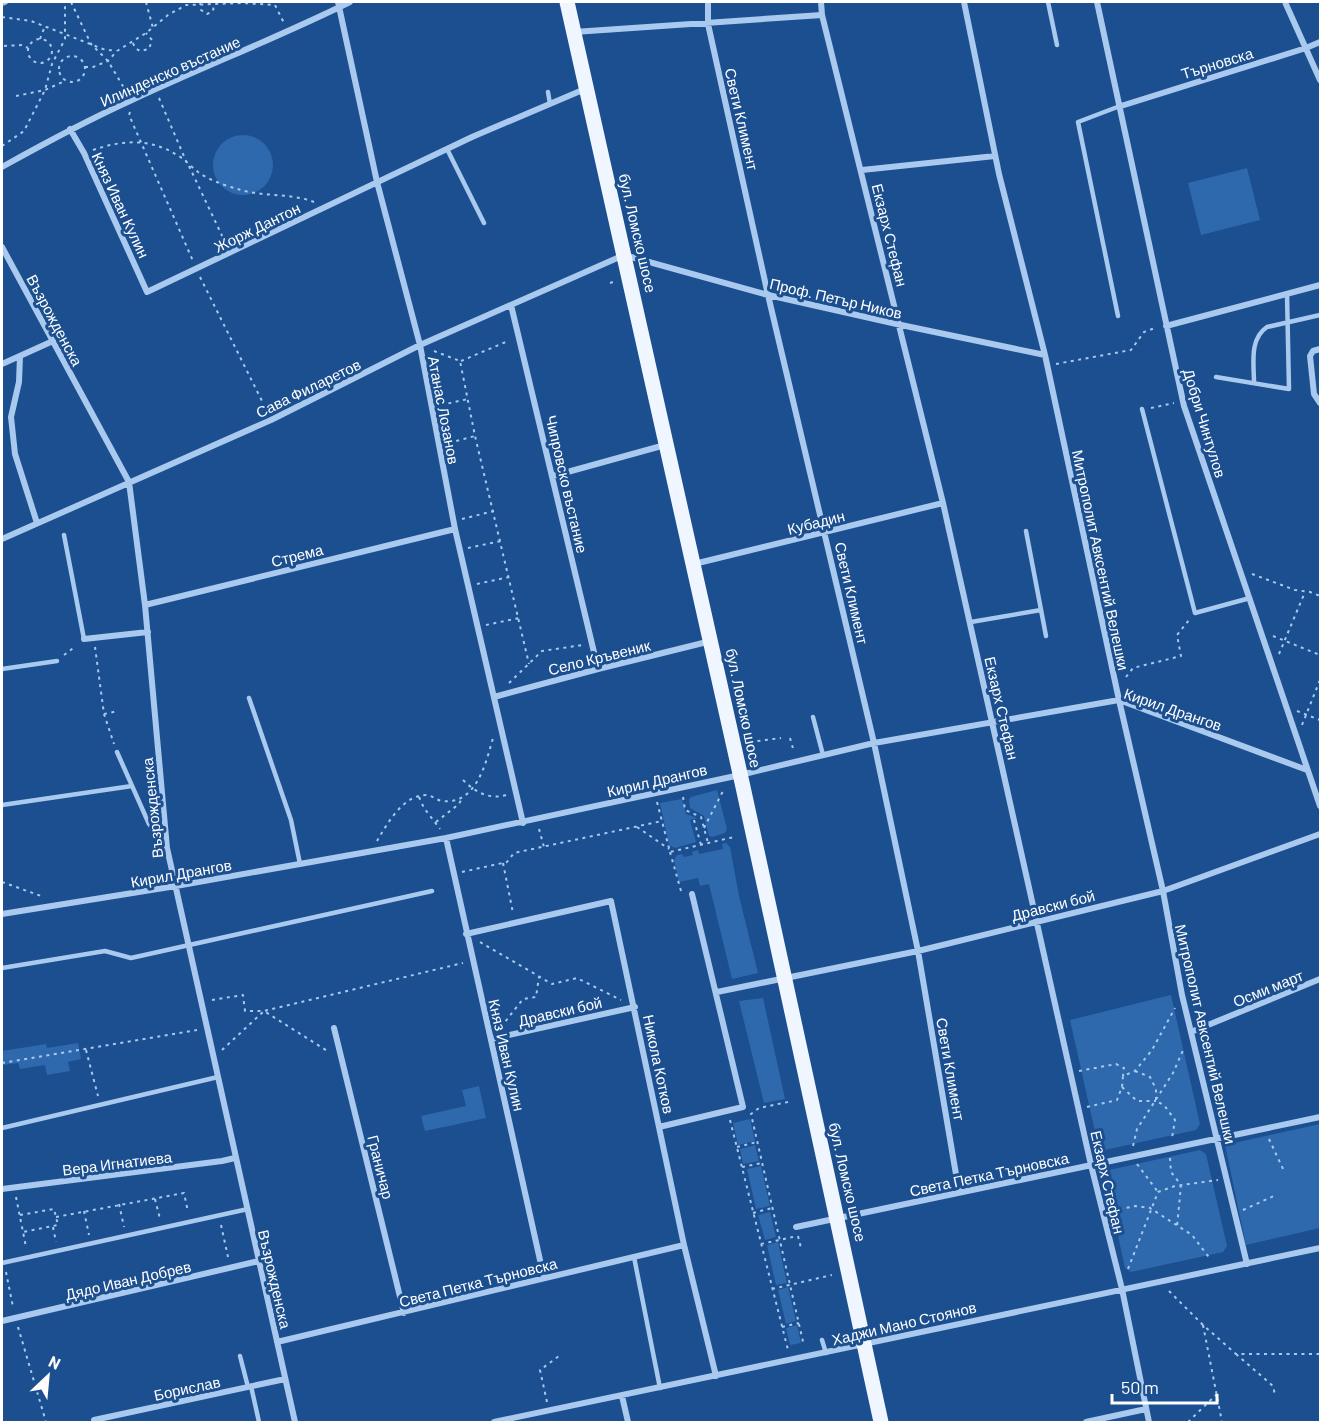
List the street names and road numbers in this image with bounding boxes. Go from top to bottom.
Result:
street label: Илинденско въстание [97,32,243,110]
street label: Търновска [1179,43,1256,82]
street label: Свети Климент [721,66,763,172]
street label: Княз Иван Кулин [89,149,153,261]
street label: бул. Ломско шосе [616,172,660,294]
street label: Екзарх Стефан [869,182,911,288]
street label: Жорж Дантон [211,198,303,256]
street label: Възрожденска [23,271,87,369]
street label: Проф. Петър Ников [768,274,904,322]
street label: Атанас Лозанов [425,354,463,466]
street label: Сава Филаретов [253,355,363,421]
street label: Добри Чинтулов [1180,366,1230,480]
street label: Чипровско въстание [542,413,592,555]
street label: Митрополит Авксентий Велешки [1069,448,1133,672]
street label: Кубадин [785,506,847,538]
street label: Стрема [269,540,326,570]
street label: Свети Климент [831,540,873,646]
street label: Село Кръвеник [546,635,652,678]
street label: бул. Ломско шосе [723,647,765,769]
street label: Екзарх Стефан [981,655,1023,761]
street label: Кирил Дрангов [1122,684,1224,734]
street label: Възрожденска [138,756,166,859]
street label: Кирил Дрангов [605,760,709,800]
street label: Кирил Дрангов [129,855,233,891]
street label: Дравски бой [1009,886,1097,924]
street label: Митрополит Авксентий Велешки [1172,922,1240,1146]
street label: Осми март [1230,966,1306,1010]
street label: Дравски бой [516,993,604,1029]
street label: Княз Иван Кулин [485,997,529,1113]
street label: Никола Котков [640,1013,678,1115]
street label: Свети Климент [933,1016,969,1122]
street label: бул. Ломско шосе [826,1121,870,1243]
street label: Екзарх Стефан [1087,1129,1129,1235]
street label: Граничар [364,1133,398,1201]
street label: Вера Игнатиева [61,1147,173,1179]
street label: Света Петка Търновска [908,1148,1071,1200]
street label: Възрожденска [255,1228,295,1331]
street label: Света Петка Търновска [397,1253,560,1310]
street label: Дядо Иван Добрев [63,1257,193,1303]
street label: Хаджи Мано Стоянов [830,1298,978,1348]
street label: Борислав [152,1372,222,1404]

